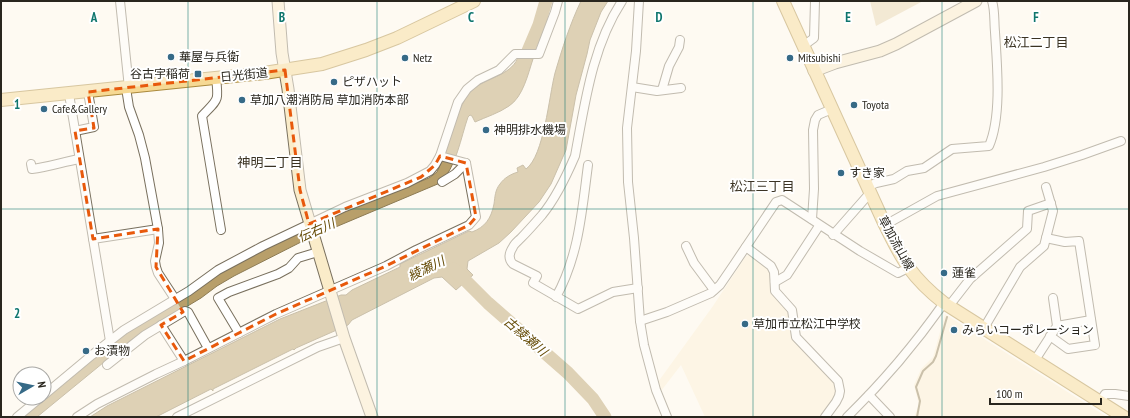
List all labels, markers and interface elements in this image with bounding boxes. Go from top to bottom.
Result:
text: A [90,9,98,26]
text: B [279,9,285,26]
text: C [468,9,474,26]
text: D [656,9,663,26]
text: E [845,9,851,26]
text: F [1033,9,1039,26]
district label: 松江二丁目 [1003,34,1069,51]
place label: 華屋与兵衛 [179,49,239,64]
place label: Netz [413,50,432,65]
place label: Mitsubishi [798,50,841,65]
marker: 華屋与兵衛 [166,52,176,62]
marker: Netz [400,53,410,63]
marker: Mitsubishi [785,53,795,63]
street label: 日光街道 [219,65,269,84]
place label: 谷古宇稲荷 [130,66,190,81]
marker: 谷古宇稲荷 [193,69,203,79]
place label: ピザハット [342,74,402,89]
marker: ピザハット [329,77,339,87]
place label: 草加八潮消防局 草加消防本部 [250,92,409,107]
marker: 草加八潮消防局 草加消防本部 [237,95,247,105]
text: 1 [14,96,20,113]
place label: Toyota [862,97,889,112]
marker: Toyota [849,100,859,110]
place label: Cafe&Gallery [52,101,107,116]
marker: Cafe&Gallery [39,104,49,114]
place label: 神明排水機場 [494,122,566,137]
marker: 神明排水機場 [481,125,491,135]
district label: 神明二丁目 [237,154,303,171]
place label: すき家 [849,165,885,180]
marker: すき家 [836,168,846,178]
district label: 松江三丁目 [729,178,795,195]
street label: 草加流山線 [875,213,918,273]
water label: 伝右川 [295,214,339,246]
water label: 綾瀬川 [405,251,449,285]
place label: 蓮雀 [952,265,976,280]
marker: 蓮雀 [939,268,949,278]
text: 2 [14,305,20,322]
water label: 古綾瀬川 [500,313,552,361]
place label: 草加市立松江中学校 [753,316,861,331]
marker: 草加市立松江中学校 [740,319,750,329]
place label: みらいコーポレーション [962,322,1094,337]
marker: みらいコーポレーション [949,325,959,335]
place label: お漬物 [94,343,130,358]
marker: お漬物 [81,346,91,356]
north arrow [12,366,52,406]
text: N [34,380,49,389]
scale bar [990,380,1101,406]
text: 100 m [996,386,1023,401]

